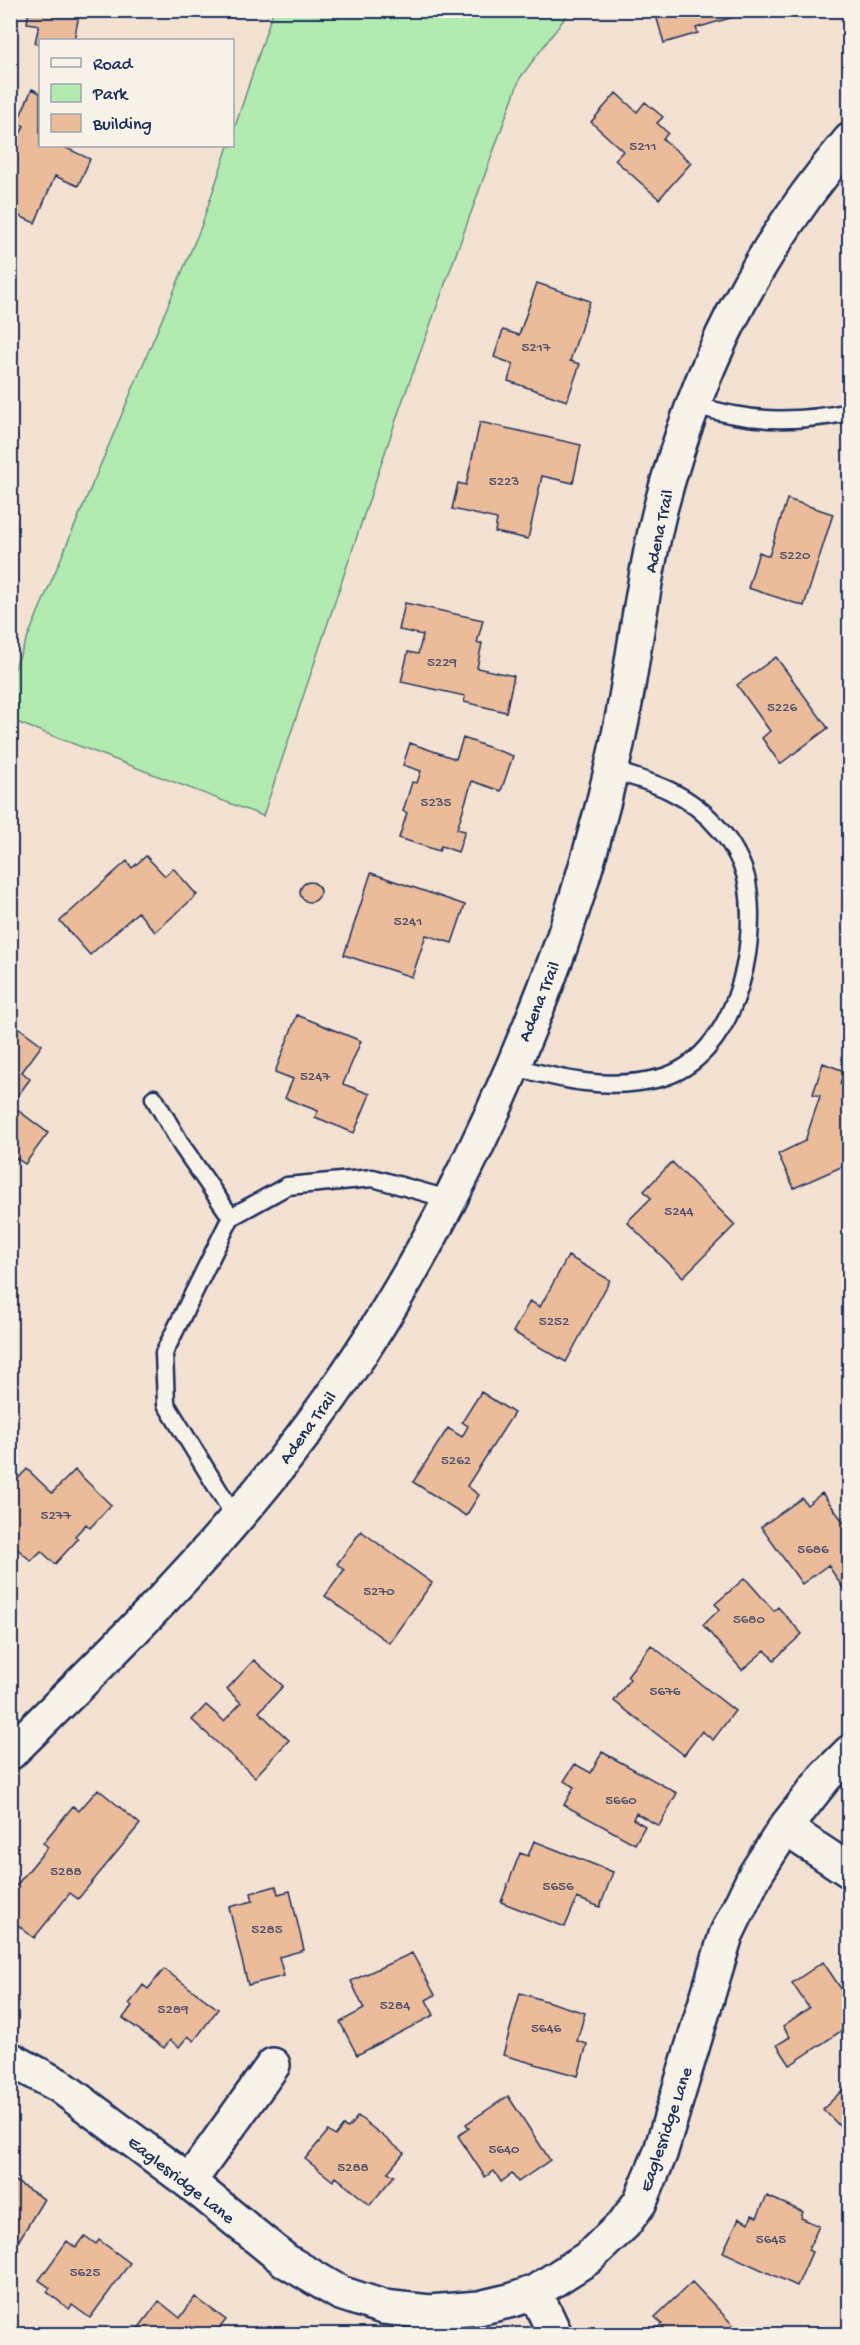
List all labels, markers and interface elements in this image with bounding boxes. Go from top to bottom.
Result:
legend [39,39,234,147]
text: Road [93,55,134,76]
text: Park [92,85,129,106]
text: Building [92,115,152,136]
house number: 5211 [629,138,657,156]
house number: 5217 [521,339,552,357]
house number: 5223 [489,473,519,491]
street label: Adena Trail [641,488,679,575]
house number: 5220 [779,547,811,565]
house number: 5229 [427,654,458,672]
house number: 5226 [767,699,797,717]
house number: 5235 [421,794,452,812]
house number: 5241 [394,913,422,931]
street label: Adena Trail [515,959,566,1045]
house number: 5247 [300,1068,331,1086]
house number: 5244 [664,1203,694,1221]
house number: 5252 [539,1313,569,1331]
street label: Adena Trail [276,1388,342,1469]
house number: 5262 [441,1452,471,1470]
house number: 5277 [41,1507,73,1525]
house number: 5686 [797,1541,829,1559]
house number: 5270 [363,1583,395,1601]
house number: 5680 [733,1611,766,1629]
house number: 5676 [650,1683,681,1701]
house number: 5660 [605,1792,637,1810]
house number: 5288 [50,1863,82,1881]
house number: 5656 [543,1878,574,1896]
house number: 5285 [251,1921,283,1939]
house number: 5284 [380,1997,410,2015]
house number: 5289 [158,2001,189,2019]
house number: 5646 [531,2020,561,2038]
street label: Eaglesridge Lane [636,2064,699,2195]
street label: Eaglesridge Lane [123,2133,239,2230]
house number: 5640 [488,2141,520,2159]
house number: 5288 [337,2159,369,2177]
house number: 5645 [756,2231,786,2249]
house number: 5625 [70,2264,100,2282]

